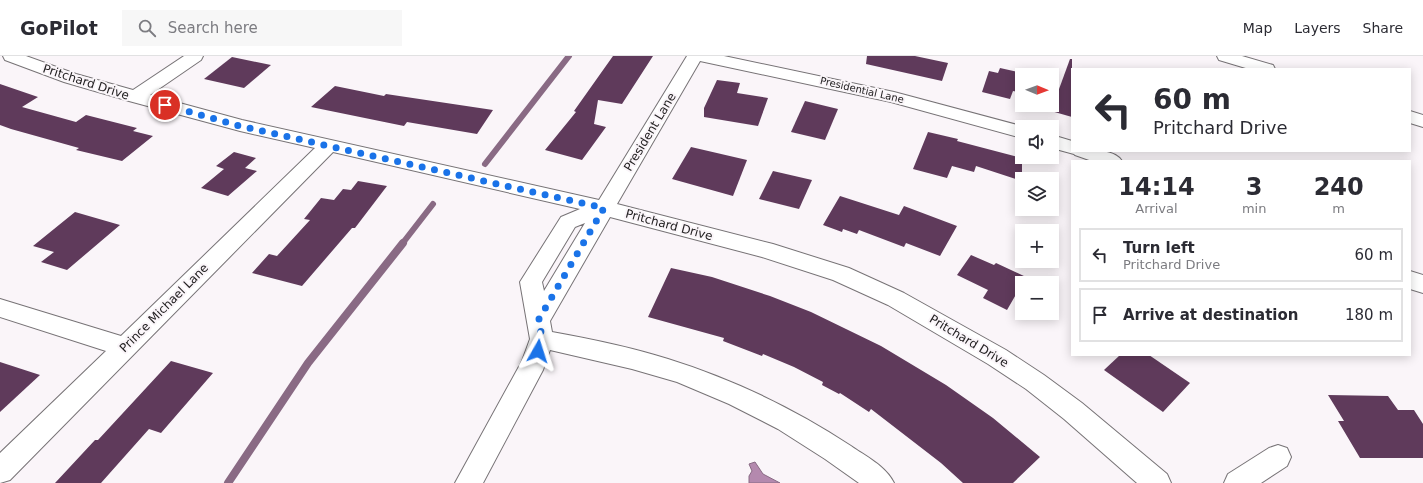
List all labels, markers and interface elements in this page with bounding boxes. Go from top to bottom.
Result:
search box [122,10,402,46]
text: GoPilot [20,17,98,39]
icon: search [136,17,158,39]
text: Search here [168,19,258,37]
text: Map [1243,20,1272,36]
text: Layers [1294,20,1341,36]
text: Share [1363,20,1403,36]
street label: Pritchard Drive [41,61,131,103]
north arrow [1015,68,1059,112]
map controls [1015,68,1059,320]
street label: Presidential Lane [819,75,905,105]
text: 60 m [1153,83,1231,116]
icon: left [1087,84,1139,136]
pin [148,88,182,122]
street label: President Lane [621,90,679,174]
icon: arrive [154,94,176,116]
text: Pritchard Drive [1153,117,1288,138]
button: sound [1015,120,1059,164]
button: layers [1015,172,1059,216]
text: 14:14 [1118,173,1195,201]
text: 3 [1246,173,1262,201]
text: 240 [1314,173,1364,201]
text: Arrival [1135,201,1178,216]
text: min [1242,201,1266,216]
text: m [1332,201,1345,216]
street label: Pritchard Drive [624,207,714,243]
button: + [1015,224,1059,268]
text: Turn left [1123,239,1195,257]
icon: left [1089,244,1111,266]
text: 60 m [1355,246,1393,264]
text: Pritchard Drive [1123,257,1220,272]
street label: Prince Michael Lane [117,261,211,355]
button: − [1015,276,1059,320]
icon: arrive [1089,304,1111,326]
text: Arrive at destination [1123,306,1298,324]
text: 180 m [1345,306,1393,324]
street label: Pritchard Drive [927,312,1011,370]
position arrow [517,330,559,372]

